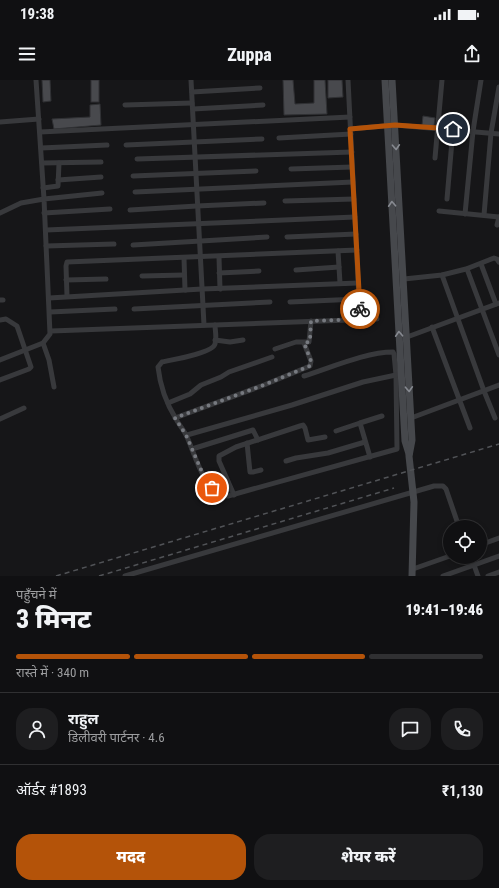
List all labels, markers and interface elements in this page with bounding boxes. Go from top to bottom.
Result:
text: 19:38 [20,5,54,23]
icon: menu [16,43,38,65]
icon: share [461,43,483,65]
text: Zuppa [227,44,272,65]
pin [436,112,470,146]
icon: home [442,118,464,140]
one-way arrow [392,144,401,150]
one-way arrow [388,201,396,207]
courier [340,289,380,329]
icon: bike [349,298,371,320]
one-way arrow [394,331,403,337]
one-way arrow [405,386,414,392]
pin [195,471,229,505]
icon: bag [201,477,223,499]
map controls [443,520,487,564]
button: locate [443,520,487,564]
text: पहुँचने में [16,587,57,602]
text: 19:41–19:46 [405,601,483,619]
text: 3 मिनट [16,604,91,634]
text: रास्ते में · 340 m [16,665,89,680]
button: person [16,708,58,750]
button: chat [389,708,431,750]
button: phone [441,708,483,750]
text: राहुल [68,710,99,728]
text: डिलीवरी पार्टनर · 4.6 [68,730,165,745]
text: ऑर्डर #1893 [16,781,87,799]
text: ₹1,130 [442,782,483,800]
button: मदद [16,834,246,880]
button: शेयर करें [254,834,483,880]

